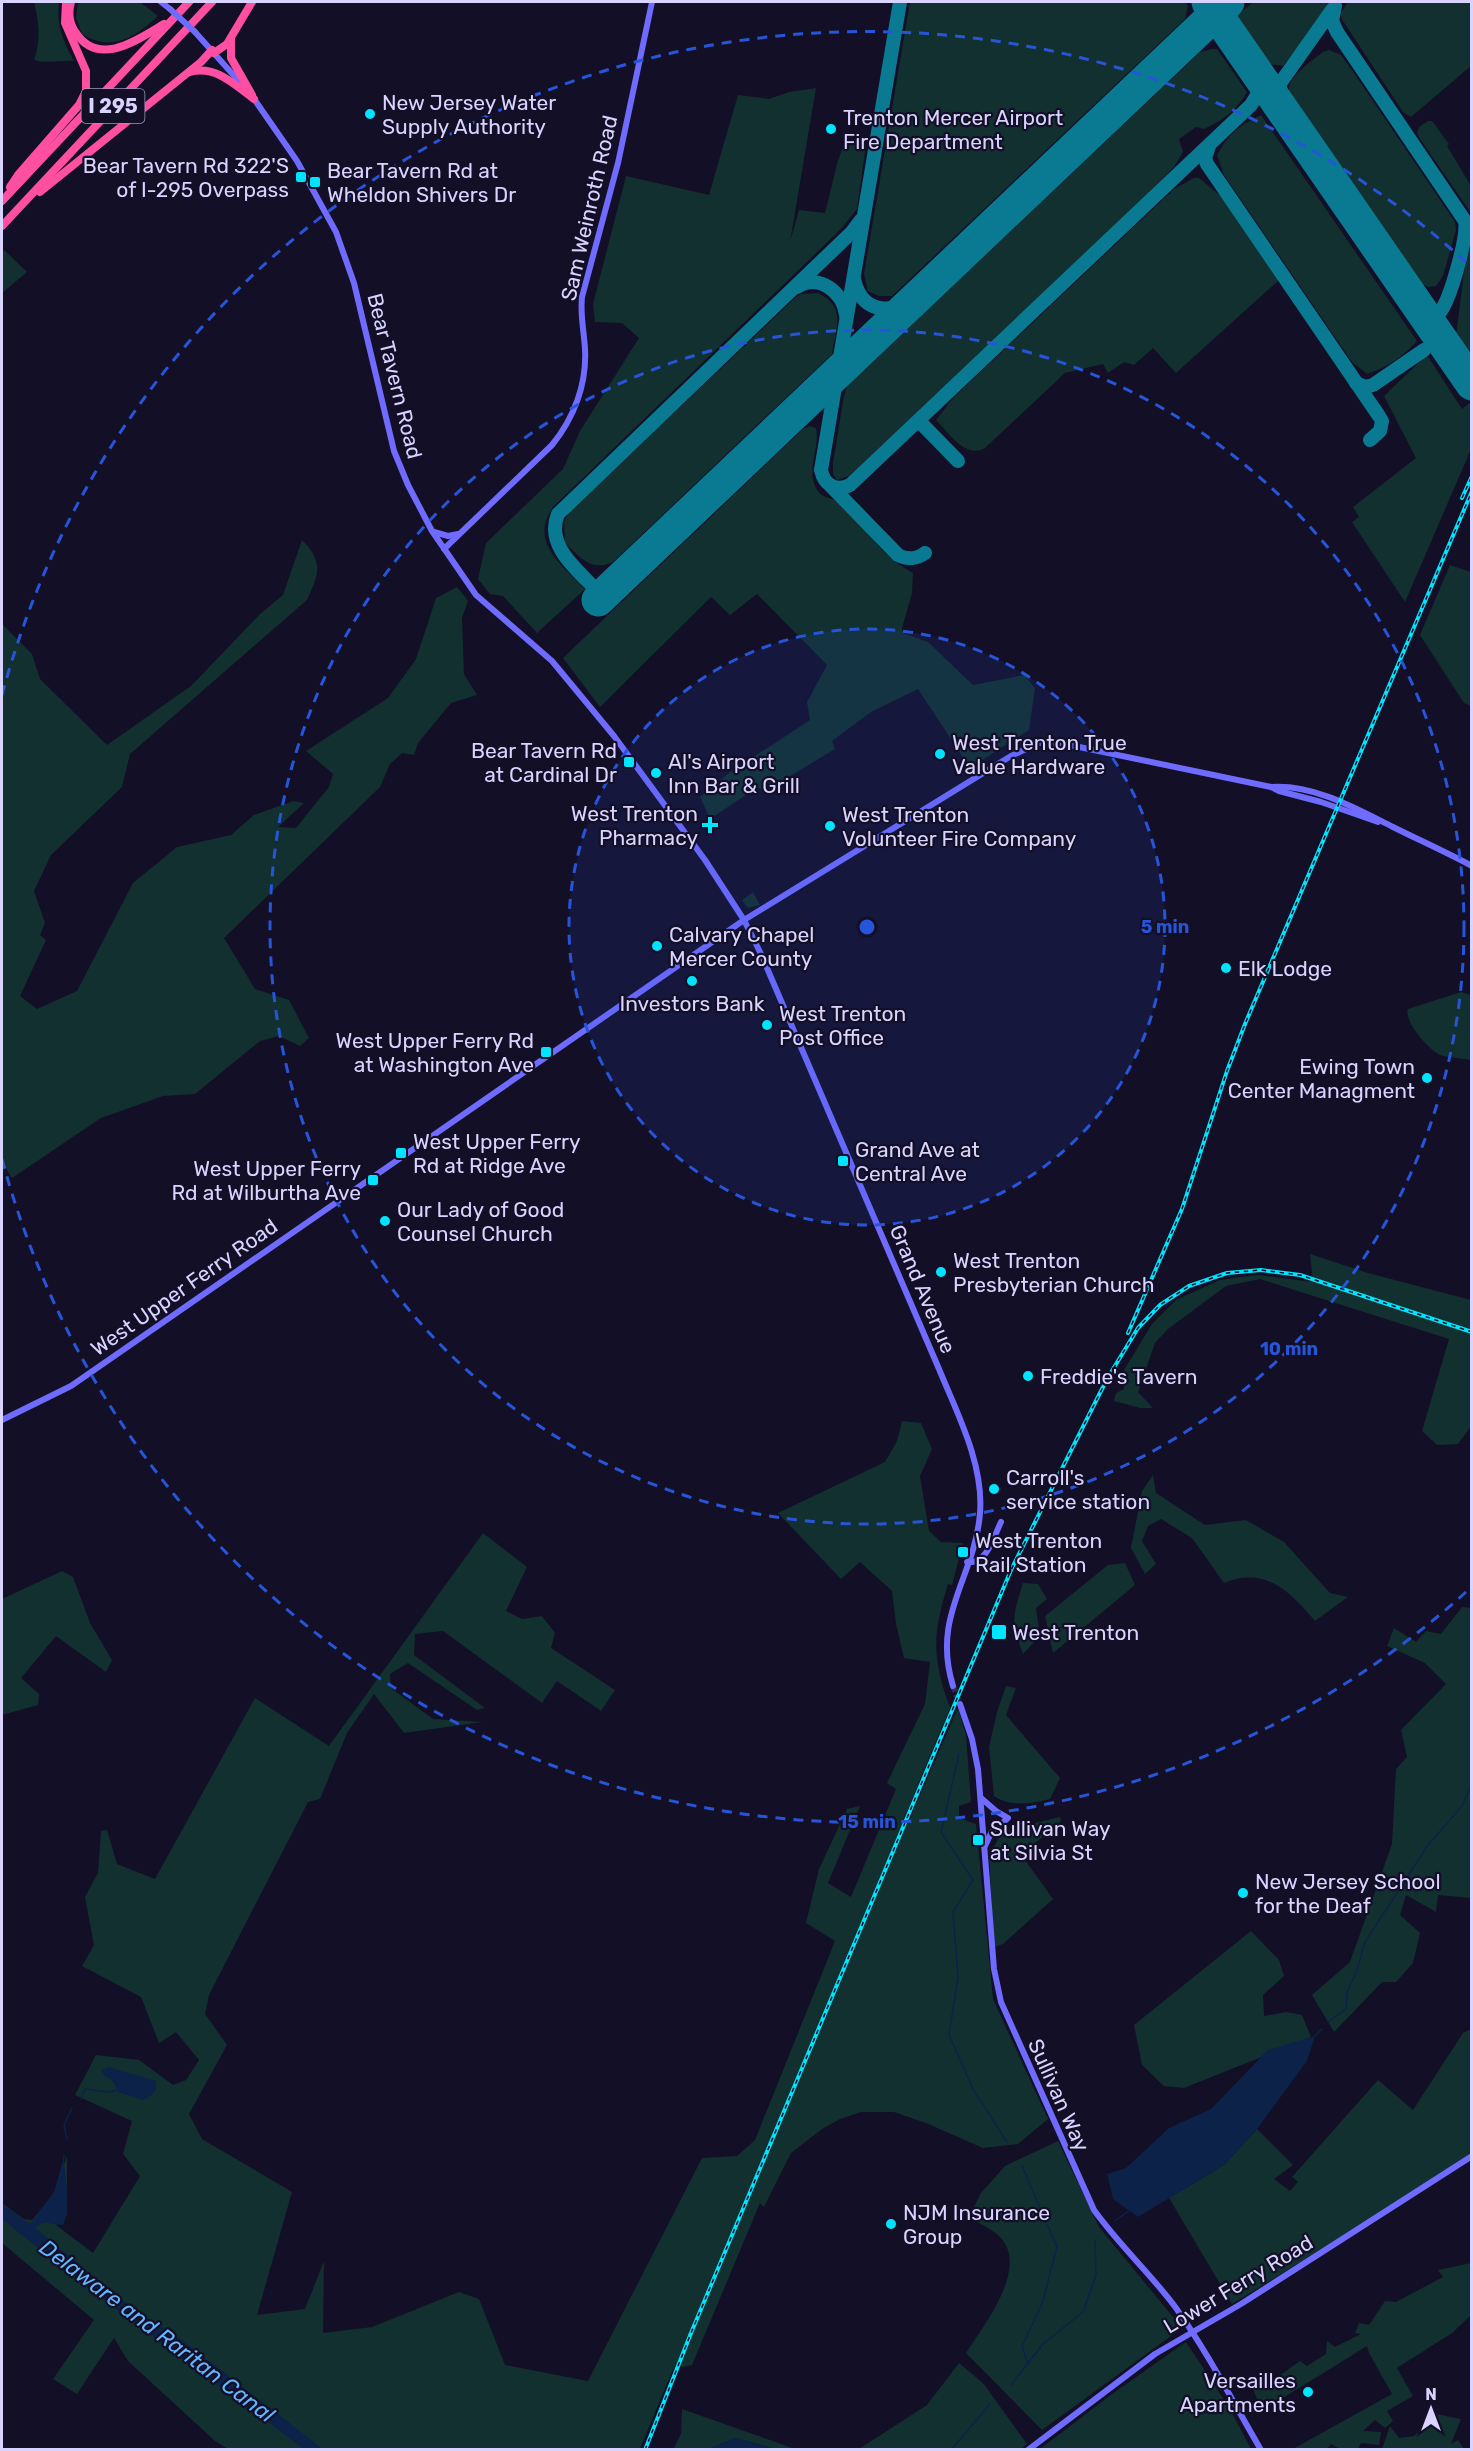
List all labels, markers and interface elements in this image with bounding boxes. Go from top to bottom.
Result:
road number: I 295 [82,89,144,123]
place label: New Jersey Water Supply Authority [382,90,556,139]
place label: Trenton Mercer Airport Fire Department [843,105,1063,154]
marker: New Jersey Water Supply Authority [363,107,377,121]
street label: Sam Weinroth Road [555,113,623,303]
marker: Trenton Mercer Airport Fire Department [824,122,838,136]
place label: Bear Tavern Rd 322'S of I-295 Overpass [83,153,289,202]
place label: Bear Tavern Rd at Wheldon Shivers Dr [327,158,516,207]
marker: Bear Tavern Rd 322'S of I-295 Overpass [294,170,308,184]
marker: Bear Tavern Rd at Wheldon Shivers Dr [308,175,322,189]
street label: Bear Tavern Road [362,291,428,461]
place label: West Trenton True Value Hardware [952,730,1127,779]
place label: Bear Tavern Rd at Cardinal Dr [471,738,617,787]
marker: West Trenton True Value Hardware [933,747,947,761]
place label: Al's Airport Inn Bar & Grill [668,749,800,798]
marker: Bear Tavern Rd at Cardinal Dr [622,755,636,769]
marker: Al's Airport Inn Bar & Grill [649,766,663,780]
place label: West Trenton Pharmacy [571,801,698,850]
place label: West Trenton Volunteer Fire Company [842,802,1077,851]
marker: West Trenton Pharmacy [703,818,717,832]
marker: West Trenton Volunteer Fire Company [823,819,837,833]
text: 5 min [1141,916,1189,938]
centre of rings [857,917,877,937]
place label: Calvary Chapel Mercer County [669,922,814,971]
marker: Calvary Chapel Mercer County [650,939,664,953]
place label: Elk Lodge [1238,956,1332,981]
marker: Elk Lodge [1219,961,1233,975]
marker: Investors Bank [685,974,699,988]
place label: Investors Bank [619,991,765,1016]
place label: West Trenton Post Office [779,1001,906,1050]
marker: West Trenton Post Office [760,1018,774,1032]
place label: West Upper Ferry Rd at Washington Ave [336,1028,534,1077]
marker: West Upper Ferry Rd at Washington Ave [539,1045,553,1059]
place label: Ewing Town Center Managment [1228,1054,1415,1103]
marker: Ewing Town Center Managment [1420,1071,1434,1085]
place label: West Upper Ferry Rd at Ridge Ave [413,1129,581,1178]
place label: Grand Ave at Central Ave [855,1137,980,1186]
marker: West Upper Ferry Rd at Ridge Ave [394,1146,408,1160]
marker: Grand Ave at Central Ave [836,1154,850,1168]
place label: West Upper Ferry Rd at Wilburtha Ave [171,1156,361,1205]
marker: West Upper Ferry Rd at Wilburtha Ave [366,1173,380,1187]
place label: Our Lady of Good Counsel Church [397,1197,564,1246]
street label: West Upper Ferry Road [86,1213,282,1361]
marker: Our Lady of Good Counsel Church [378,1214,392,1228]
street label: Grand Avenue [885,1221,961,1357]
place label: West Trenton Presbyterian Church [953,1248,1154,1297]
marker: West Trenton Presbyterian Church [934,1265,948,1279]
text: 10 min [1260,1338,1318,1360]
place label: Freddie's Tavern [1040,1364,1198,1389]
marker: Freddie's Tavern [1021,1369,1035,1383]
place label: Carroll's service station [1006,1465,1150,1514]
marker: Carroll's service station [987,1482,1001,1496]
place label: West Trenton Rail Station [975,1528,1102,1577]
marker: West Trenton Rail Station [956,1545,970,1559]
place label: West Trenton [1012,1620,1139,1645]
marker: West Trenton [990,1623,1008,1641]
text: 15 min [838,1811,896,1833]
place label: Sullivan Way at Silvia St [990,1816,1111,1865]
marker: Sullivan Way at Silvia St [971,1833,985,1847]
place label: New Jersey School for the Deaf [1255,1869,1441,1918]
marker: New Jersey School for the Deaf [1236,1886,1250,1900]
street label: Sullivan Way [1023,2035,1095,2156]
place label: NJM Insurance Group [903,2200,1050,2249]
marker: NJM Insurance Group [884,2217,898,2231]
street label: Lower Ferry Road [1159,2229,1317,2339]
water label: Delaware and Raritan Canal [34,2234,280,2429]
place label: Versailles Apartments [1180,2368,1296,2417]
north arrow [1401,2379,1461,2439]
marker: Versailles Apartments [1301,2385,1315,2399]
text: N [1425,2385,1437,2404]

